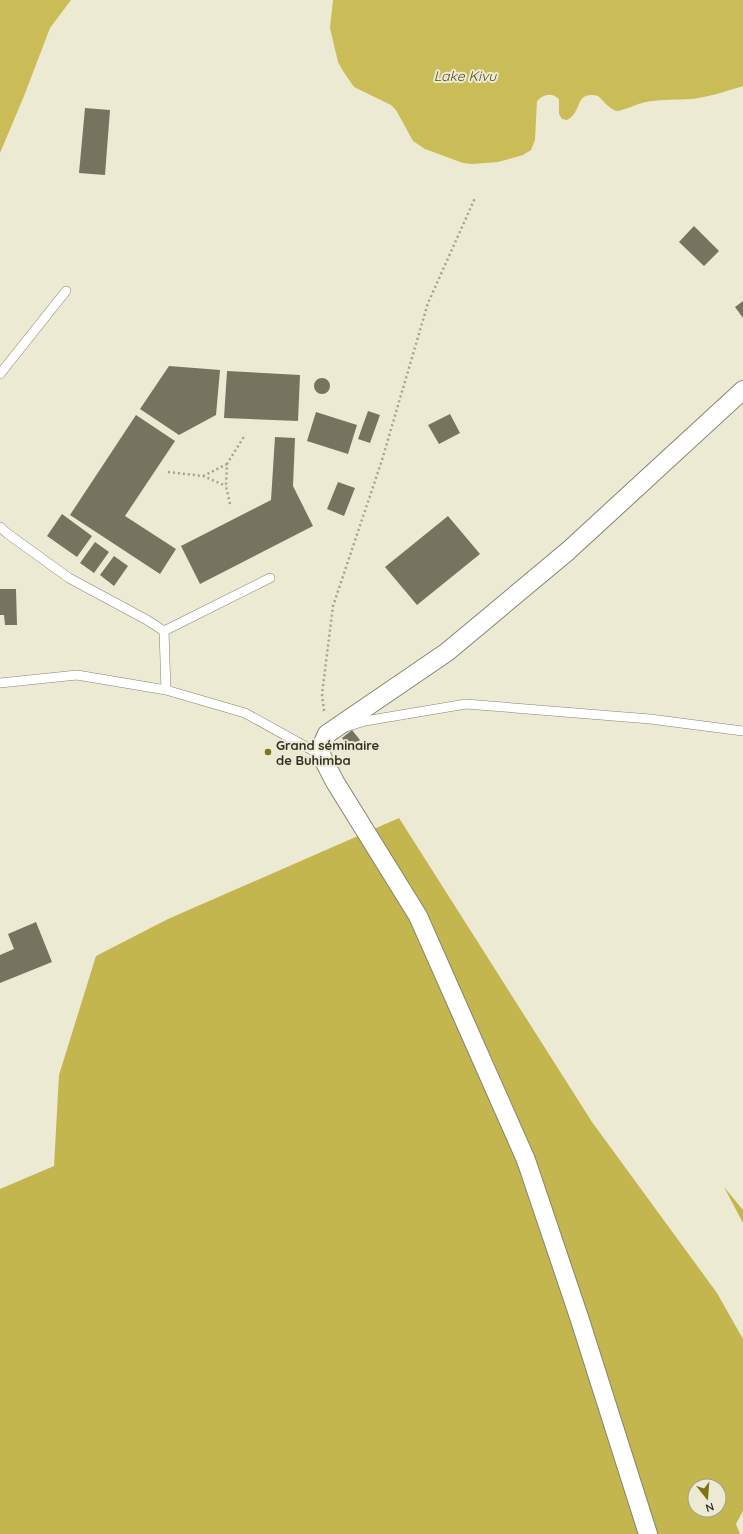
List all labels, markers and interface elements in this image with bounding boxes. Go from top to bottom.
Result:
water label: Lake Kivu [434,67,497,85]
place label: Grand séminaire de Buhimba [276,737,380,768]
marker: Grand séminaire de Buhimba [263,747,273,757]
north arrow [687,1478,727,1518]
text: N [704,1500,716,1515]

